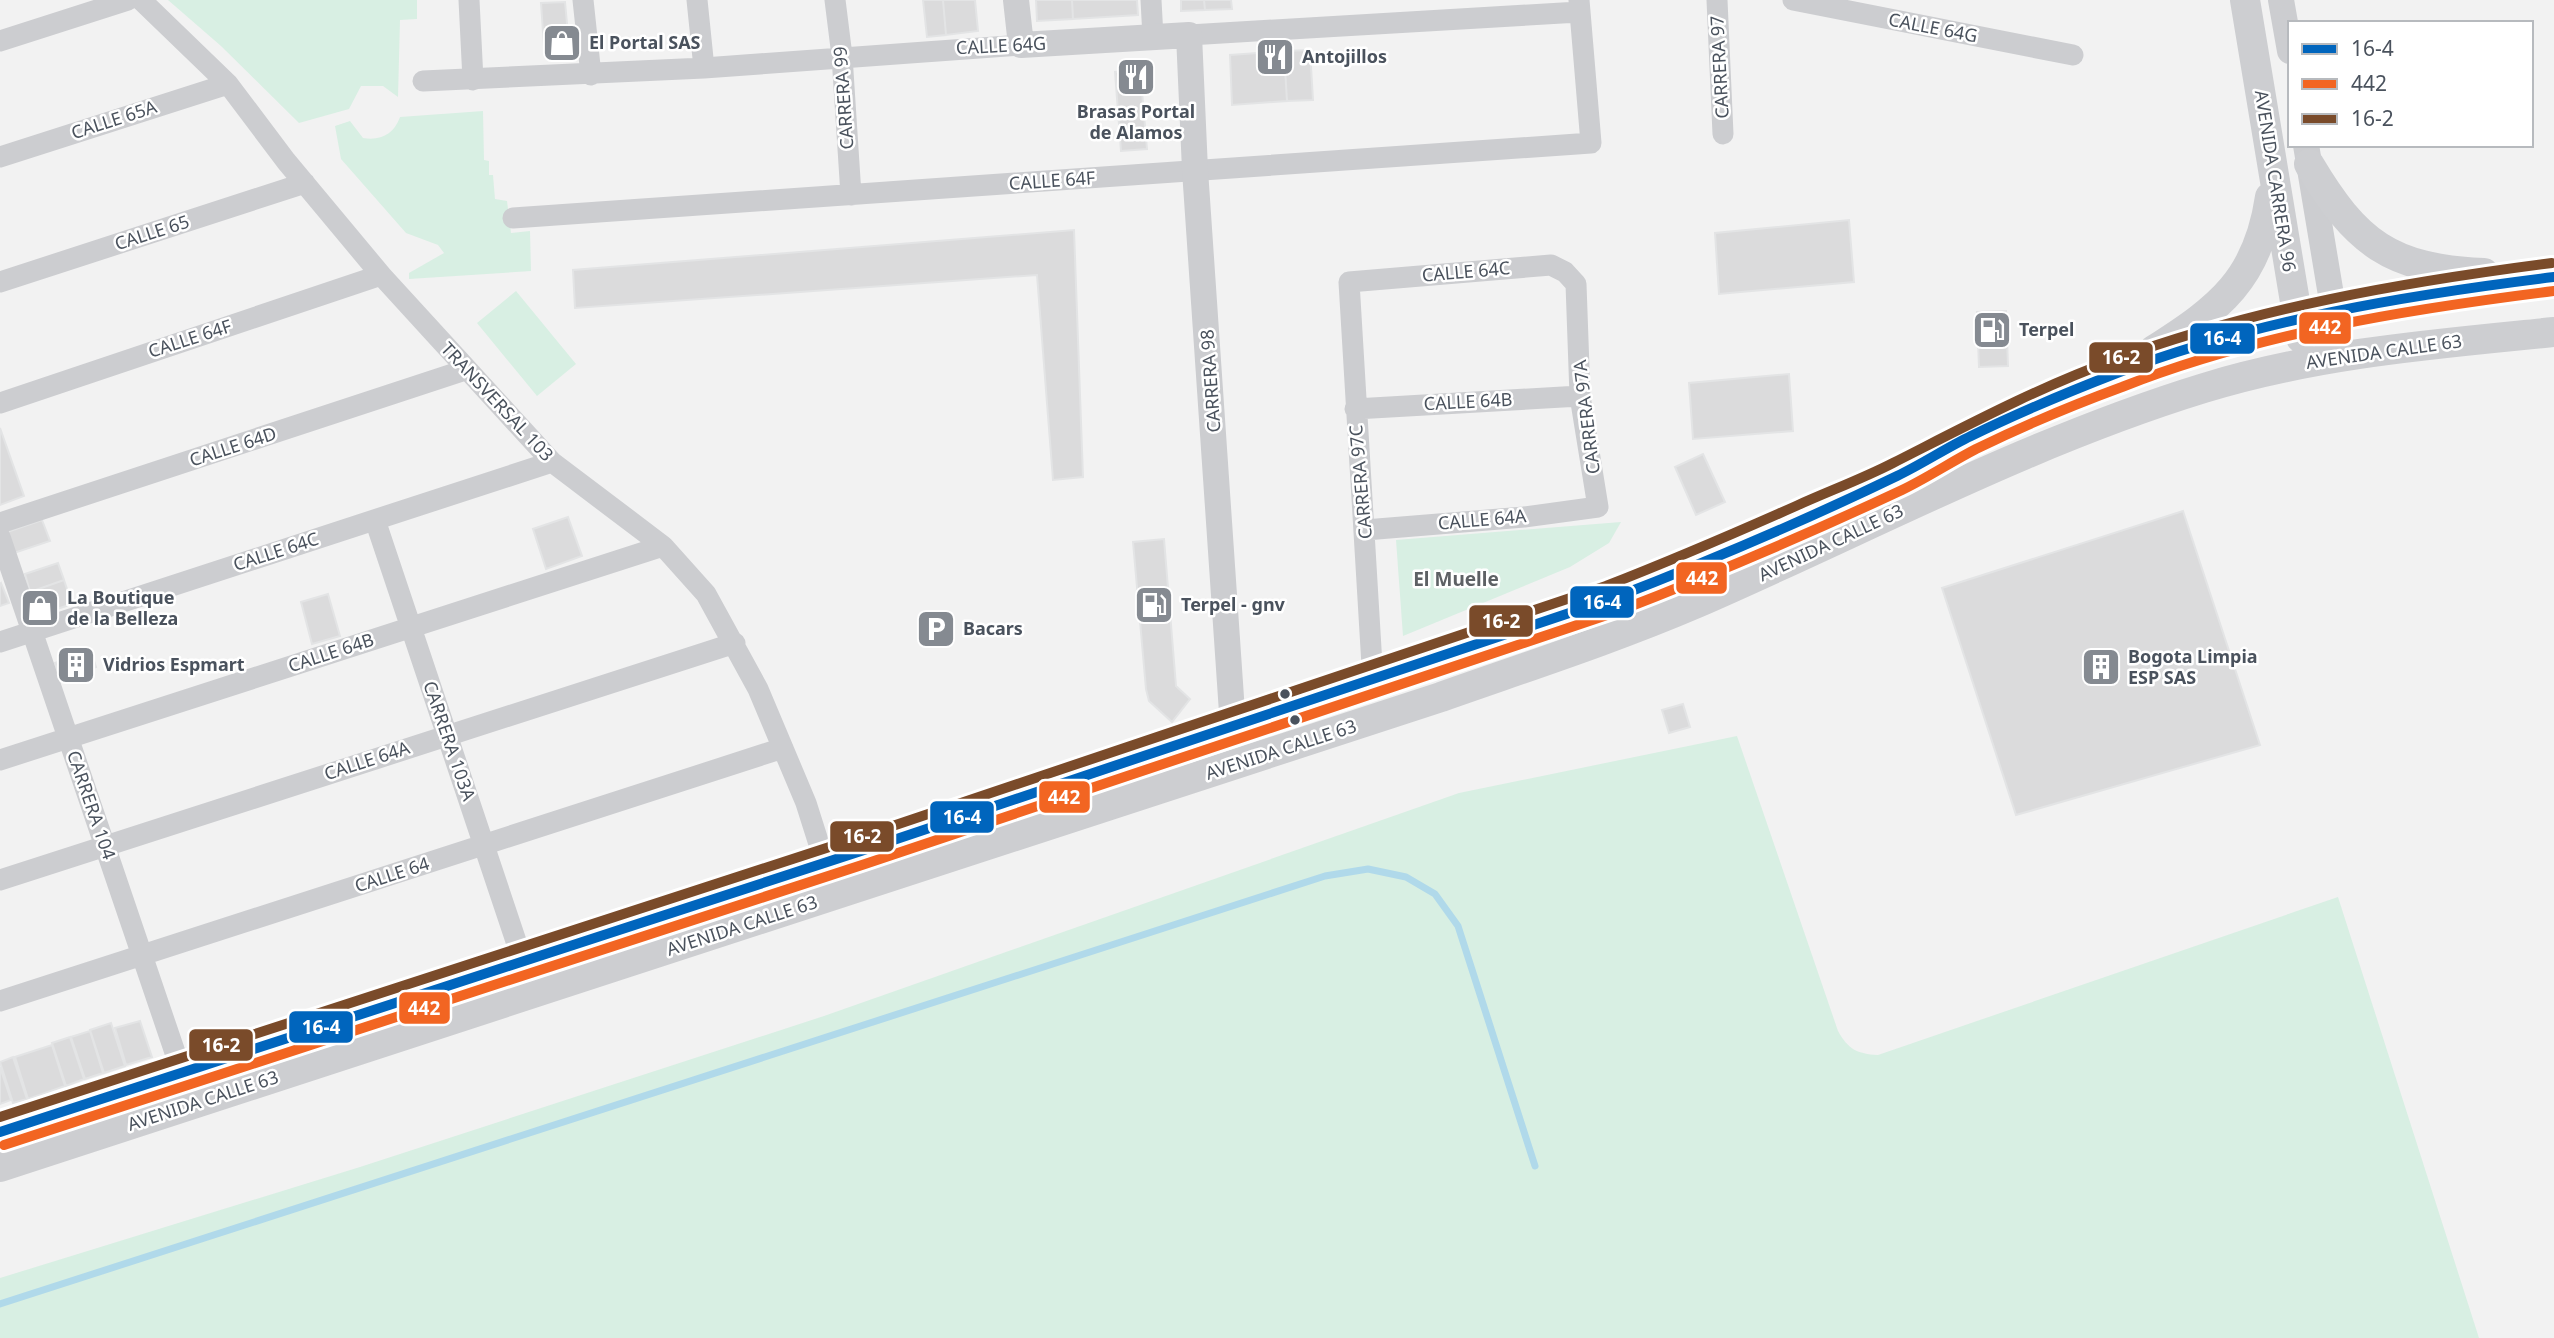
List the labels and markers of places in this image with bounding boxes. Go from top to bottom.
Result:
shop icon: El Portal SAS [541,22,583,64]
place label: El Portal SAS [589,30,701,54]
restaurant icon: Antojillos [1254,36,1296,78]
place label: Antojillos [1302,44,1387,68]
restaurant icon: Brasas Portal de Alamos [1115,56,1157,98]
place label: Brasas Portal de Alamos [1077,99,1195,144]
fuel station icon: Terpel [1971,309,2013,351]
place label: Terpel [2019,317,2074,341]
fuel station icon: Terpel - gnv [1133,584,1175,626]
place label: La Boutique de la Belleza [67,585,178,630]
shop icon: La Boutique de la Belleza [19,587,61,629]
place label: Terpel - gnv [1181,592,1286,616]
parking icon: Bacars [915,608,957,650]
place label: Bacars [963,616,1023,640]
building icon: Vidrios Espmart [55,644,97,686]
place label: Bogota Limpia ESP SAS [2128,644,2258,689]
building icon: Bogota Limpia ESP SAS [2080,646,2122,688]
place label: Vidrios Espmart [103,652,245,676]
unlabelled marker [1278,687,1292,701]
unlabelled marker [1288,713,1302,727]

